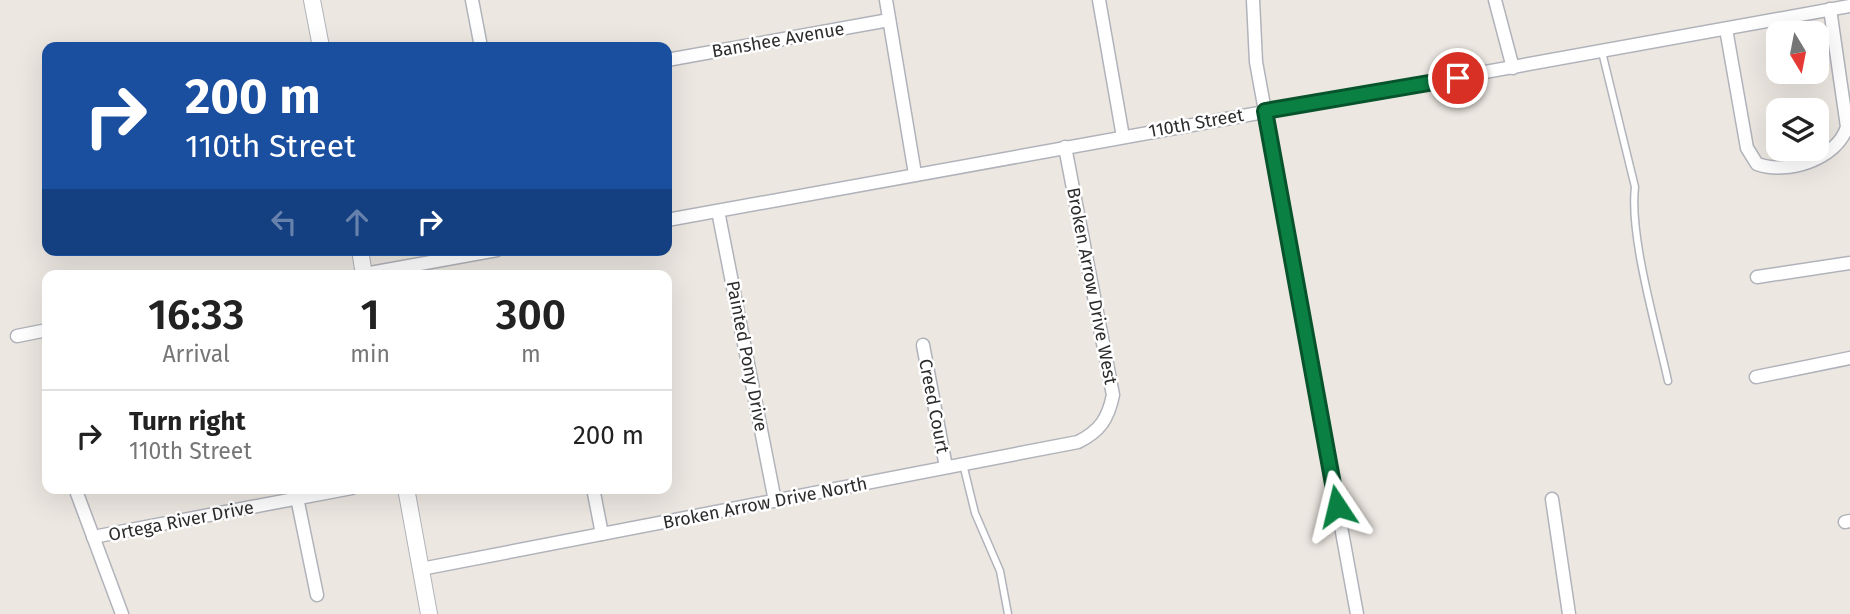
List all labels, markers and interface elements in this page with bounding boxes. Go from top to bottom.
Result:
street label: Banshee Avenue [710,18,846,62]
north arrow [1766,21,1829,84]
map controls [1766,21,1829,161]
pin [1428,48,1488,108]
icon: arrive [1439,59,1477,97]
text: 200 m [185,67,321,126]
icon: right [70,70,161,161]
button: layers [1766,98,1829,161]
street label: 110th Street [1147,104,1246,142]
text: 110th Street [185,127,356,165]
street label: Broken Arrow Drive West [1062,186,1122,387]
icon: left [265,203,303,241]
icon: ahead [338,203,376,241]
icon: right [411,203,449,241]
street label: Painted Pony Drive [722,279,772,433]
text: 16:33 [148,290,244,340]
text: 1 [360,290,380,340]
text: 300 [496,290,566,340]
text: Arrival [162,340,230,368]
text: min [350,340,390,368]
text: m [521,340,541,368]
street label: Creed Court [914,357,954,455]
text: Turn right [129,406,246,437]
icon: right [70,417,108,455]
text: 200 m [573,420,644,451]
text: 110th Street [129,437,252,465]
position arrow [1300,469,1374,543]
street label: Broken Arrow Drive North [661,472,869,534]
street label: Ortega River Drive [106,496,256,546]

